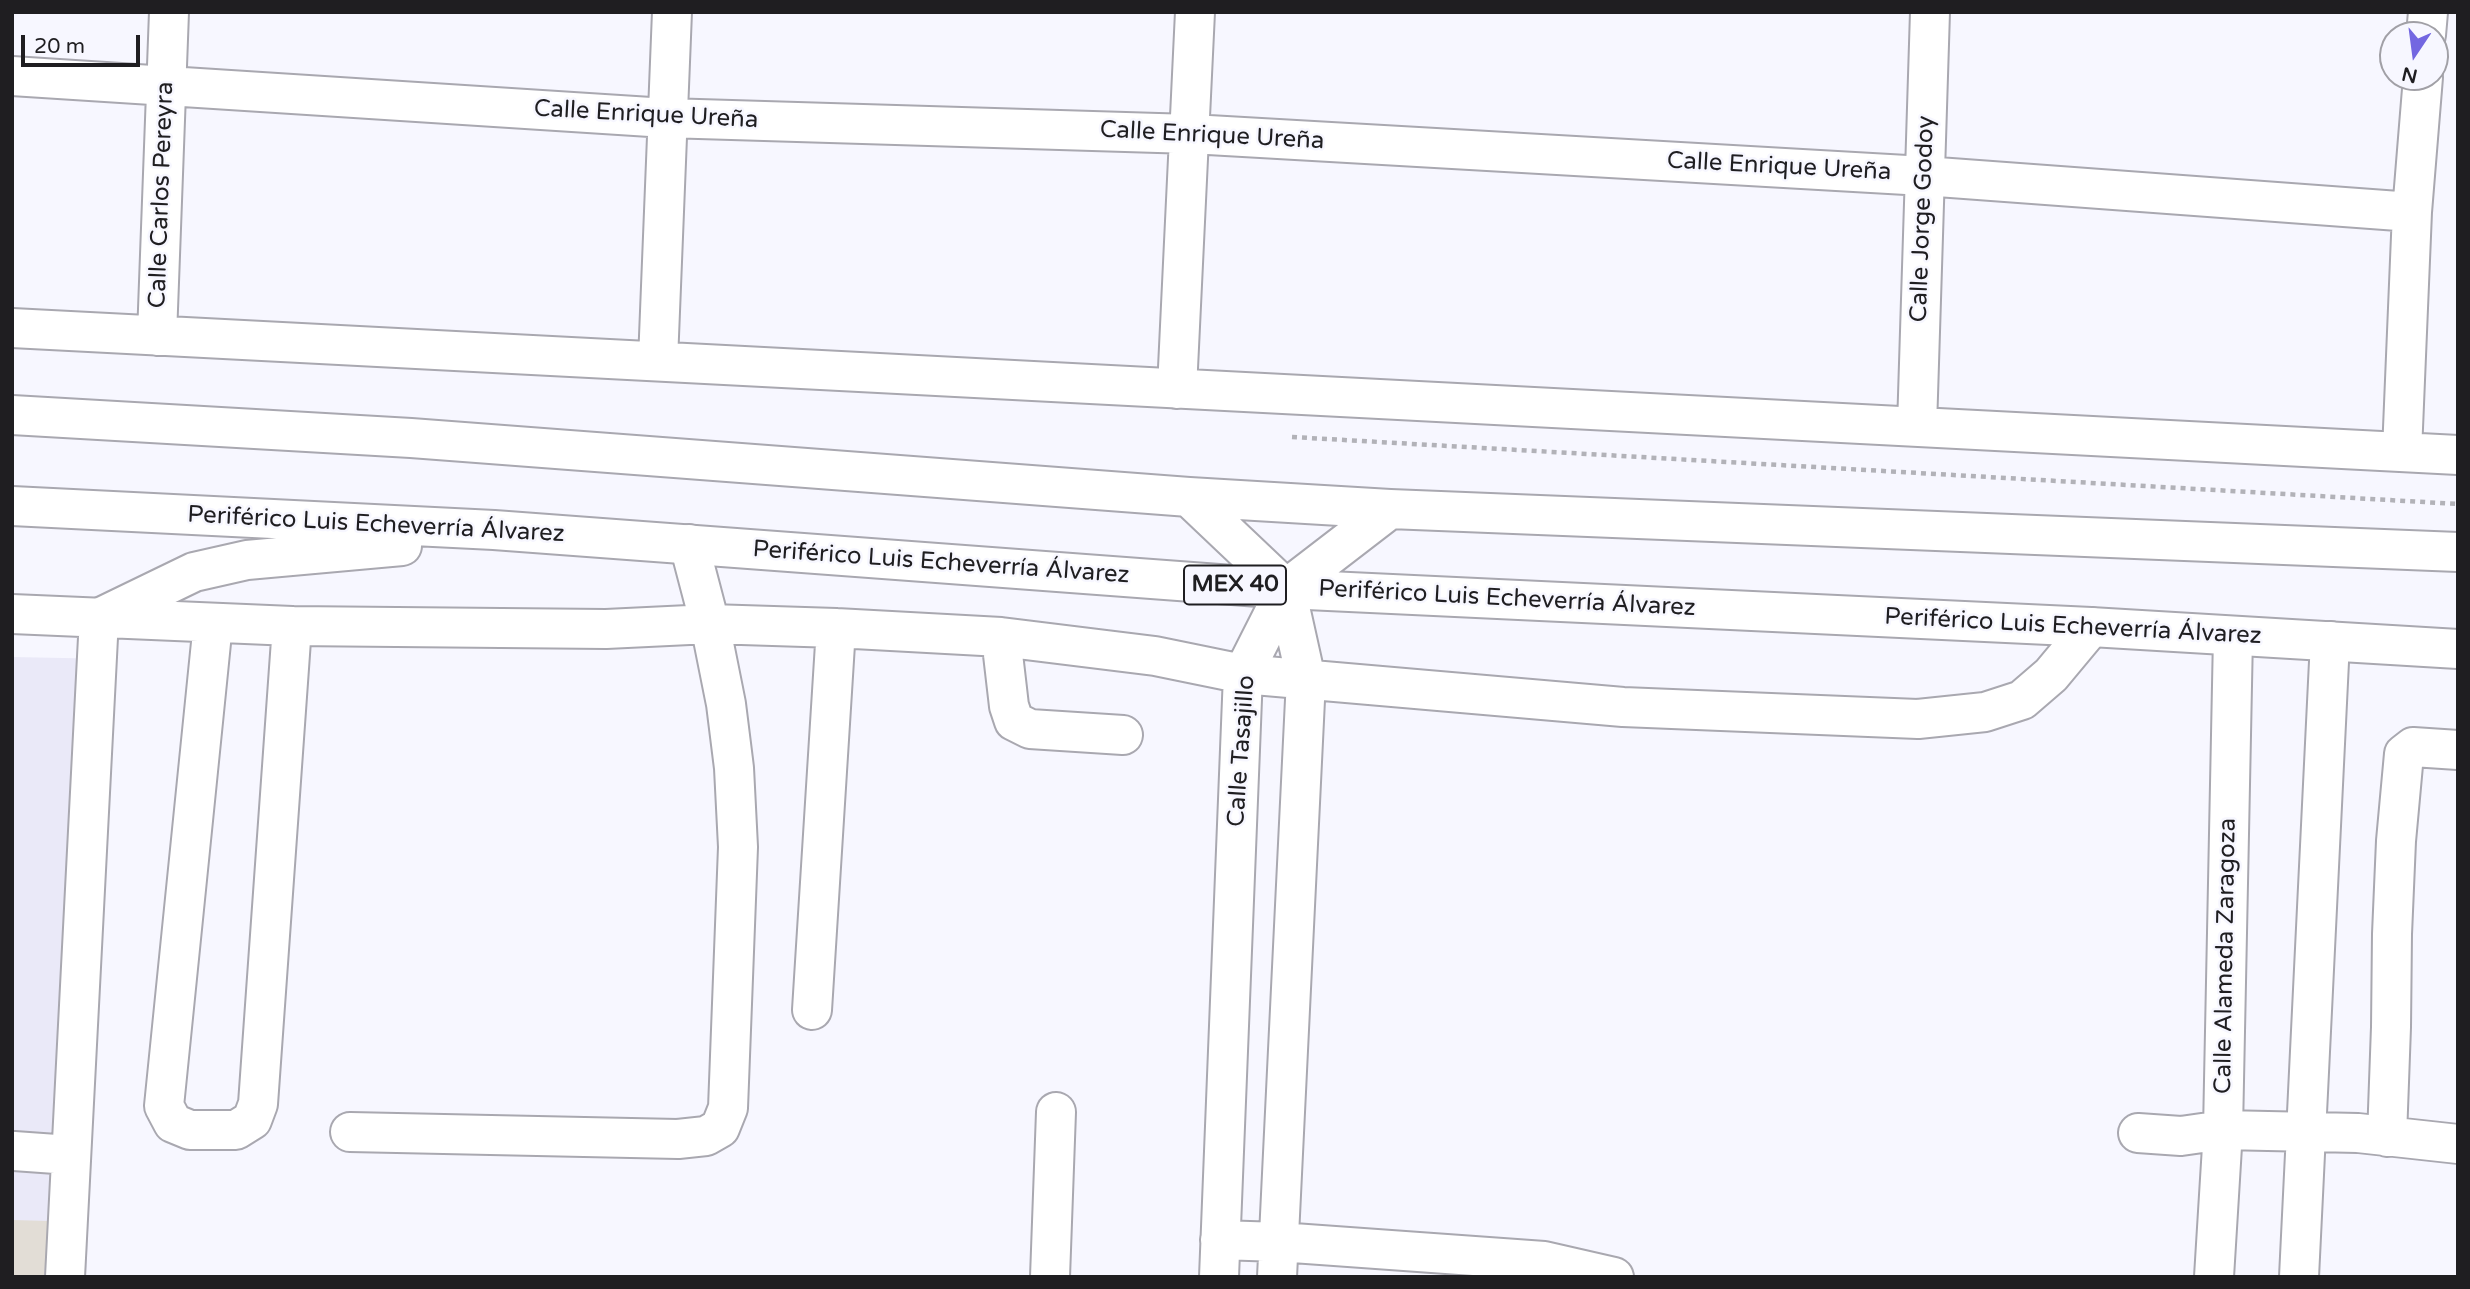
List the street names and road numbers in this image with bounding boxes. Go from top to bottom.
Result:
street label: Calle Carlos Pereyra [144,81,180,309]
street label: Calle Enrique Ureña [533,95,759,135]
street label: Calle Jorge Godoy [1905,115,1941,323]
street label: Calle Enrique Ureña [1099,116,1325,156]
street label: Calle Enrique Ureña [1666,147,1892,187]
street label: Periférico Luis Echeverría Álvarez [187,501,565,549]
street label: Periférico Luis Echeverría Álvarez [752,535,1130,591]
road number: MEX 40 [1184,566,1286,604]
street label: Periférico Luis Echeverría Álvarez [1318,575,1696,623]
street label: Periférico Luis Echeverría Álvarez [1884,603,2262,651]
street label: Calle Tasajillo [1222,674,1262,828]
street label: Calle Alameda Zaragoza [2209,818,2243,1094]

